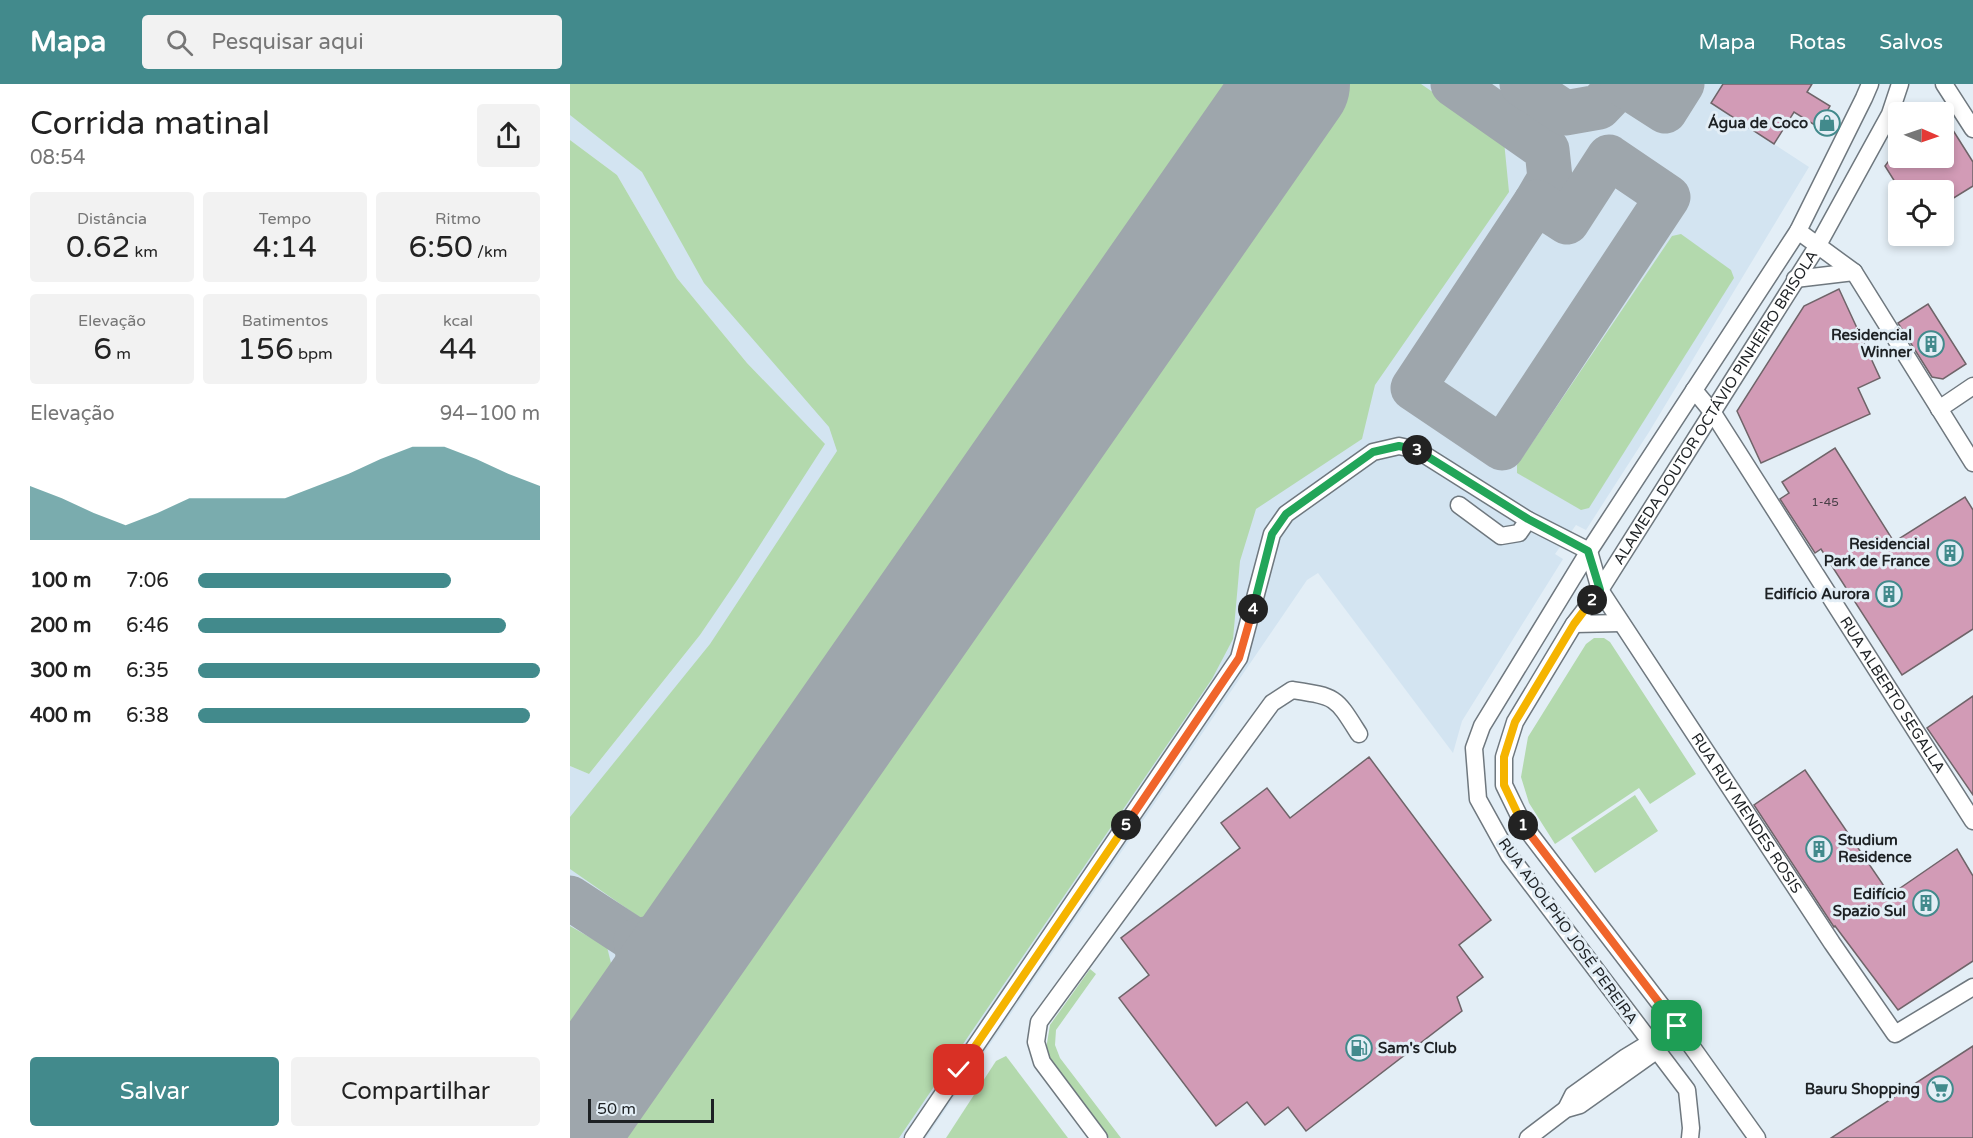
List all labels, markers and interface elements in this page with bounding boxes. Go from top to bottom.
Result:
search box [142,15,562,69]
text: Mapa [30,25,106,59]
icon: search [163,26,196,59]
text: Pesquisar aqui [211,29,364,55]
text: Mapa [1698,30,1756,55]
text: Rotas [1789,30,1846,55]
text: Salvos [1879,30,1943,55]
north arrow [1888,102,1954,168]
map controls [1888,102,1954,246]
text: Corrida matinal [30,104,270,143]
button: share [477,104,540,167]
shop icon: Água de Coco [1812,108,1842,138]
place label: Água de Coco [1708,113,1808,133]
text: 08:54 [30,146,85,170]
button: locate [1888,180,1954,246]
text: Distância [77,209,147,229]
text: Tempo [259,209,311,229]
text: Ritmo [435,209,481,229]
text: 0.62 [66,229,130,266]
text: 4:14 [253,229,317,266]
text: 6:50 [409,229,473,266]
text: km [130,242,158,262]
text: /km [473,242,507,262]
street label: ALAMEDA DOUTOR OCTÁVIO PINHEIRO BRISOLA [1609,247,1821,568]
text: Elevação [78,311,146,331]
text: Batimentos [242,311,328,331]
text: kcal [443,311,473,331]
place label: Residencial Winner [1831,326,1912,361]
building icon: Residencial Winner [1916,329,1946,359]
text: 6 [93,331,112,368]
text: 156 [237,331,294,368]
text: 44 [439,331,477,368]
text: m [112,344,131,364]
text: bpm [294,344,333,364]
text: Elevação [30,402,115,426]
text: 94–100 m [440,402,540,426]
pin: 3 [1402,435,1432,465]
text: 3 [1412,440,1422,460]
house number: 1-45 [1811,495,1839,509]
place label: Residencial Park de France [1824,535,1931,570]
building icon: Residencial Park de France [1935,538,1965,568]
text: 100 m [30,569,91,593]
text: 7:06 [126,569,169,593]
building icon: Edifício Aurora [1874,579,1904,609]
pin: 2 [1577,585,1607,615]
place label: Edifício Aurora [1764,585,1870,603]
text: 2 [1587,590,1597,610]
pin: 4 [1238,594,1268,624]
text: 4 [1248,599,1258,619]
street label: RUA ALBERTO SEGALLA [1836,613,1949,776]
text: 200 m [30,614,91,638]
text: 6:46 [126,614,169,638]
text: 300 m [30,659,91,683]
text: 6:35 [126,659,169,683]
text: 400 m [30,704,91,728]
text: 6:38 [126,704,169,728]
street label: RUA RUY MENDES ROSIS [1687,729,1806,897]
pin: 5 [1111,810,1141,840]
pin: 1 [1508,810,1538,840]
text: 5 [1121,815,1131,835]
text: 1 [1518,815,1528,835]
place label: Studium Residence [1838,831,1912,866]
street label: RUA ADOLPHO JOSÉ PEREIRA [1494,834,1642,1028]
building icon: Studium Residence [1804,834,1834,864]
place label: Edifício Spazio Sul [1833,885,1906,921]
building icon: Edifício Spazio Sul [1911,888,1941,918]
pin [1651,1000,1702,1051]
icon: arrive [1660,1009,1693,1042]
fuel station icon: Sam's Club [1344,1033,1374,1063]
place label: Sam's Club [1378,1039,1457,1057]
pin [933,1044,984,1095]
icon: check [942,1053,975,1086]
button: Salvar [30,1057,279,1126]
button: Compartilhar [291,1057,540,1126]
supermarket icon: Bauru Shopping [1925,1074,1955,1104]
place label: Bauru Shopping [1805,1080,1920,1099]
scale bar [588,1096,714,1124]
text: 50 m [597,1099,636,1119]

